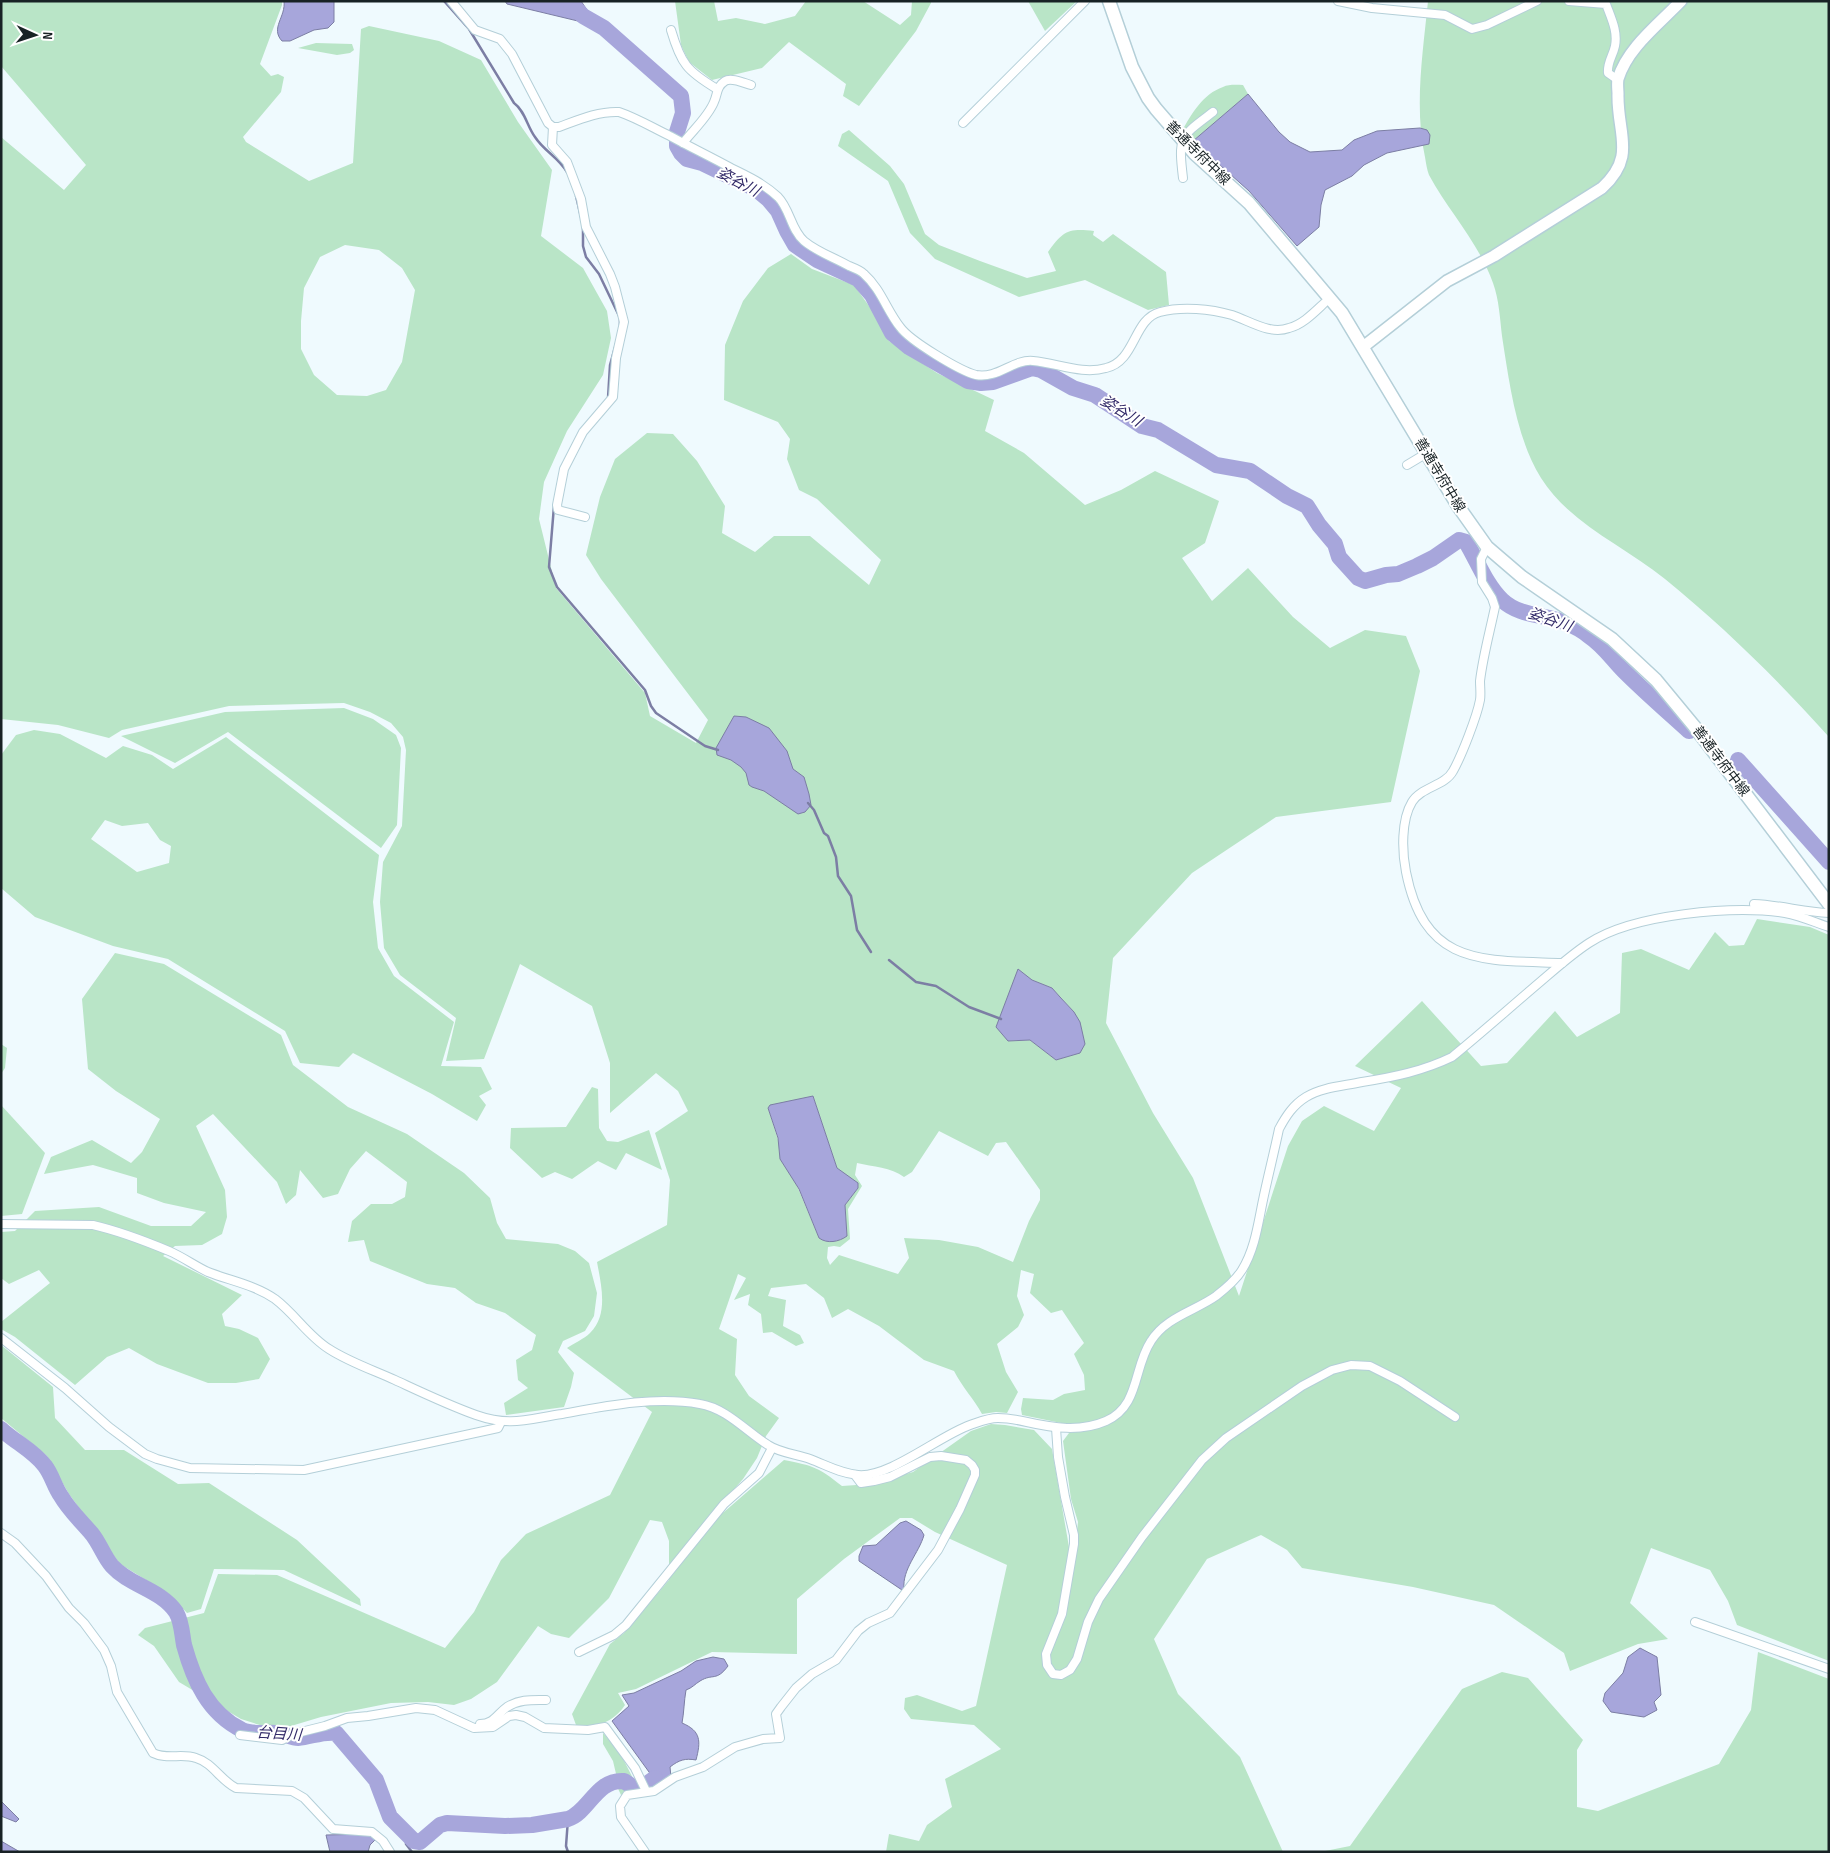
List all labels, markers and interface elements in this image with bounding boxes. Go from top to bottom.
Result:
north arrow [10,10,60,60]
text: N [39,31,56,40]
street label: 善通寺府中線 [1162,117,1234,189]
water label: 姿谷川 [714,163,764,202]
water label: 姿谷川 [1097,391,1147,432]
street label: 善通寺府中線 [1411,435,1469,515]
water label: 姿谷川 [1526,604,1576,637]
street label: 善通寺府中線 [1689,722,1753,800]
water label: 台目川 [256,1723,304,1745]

